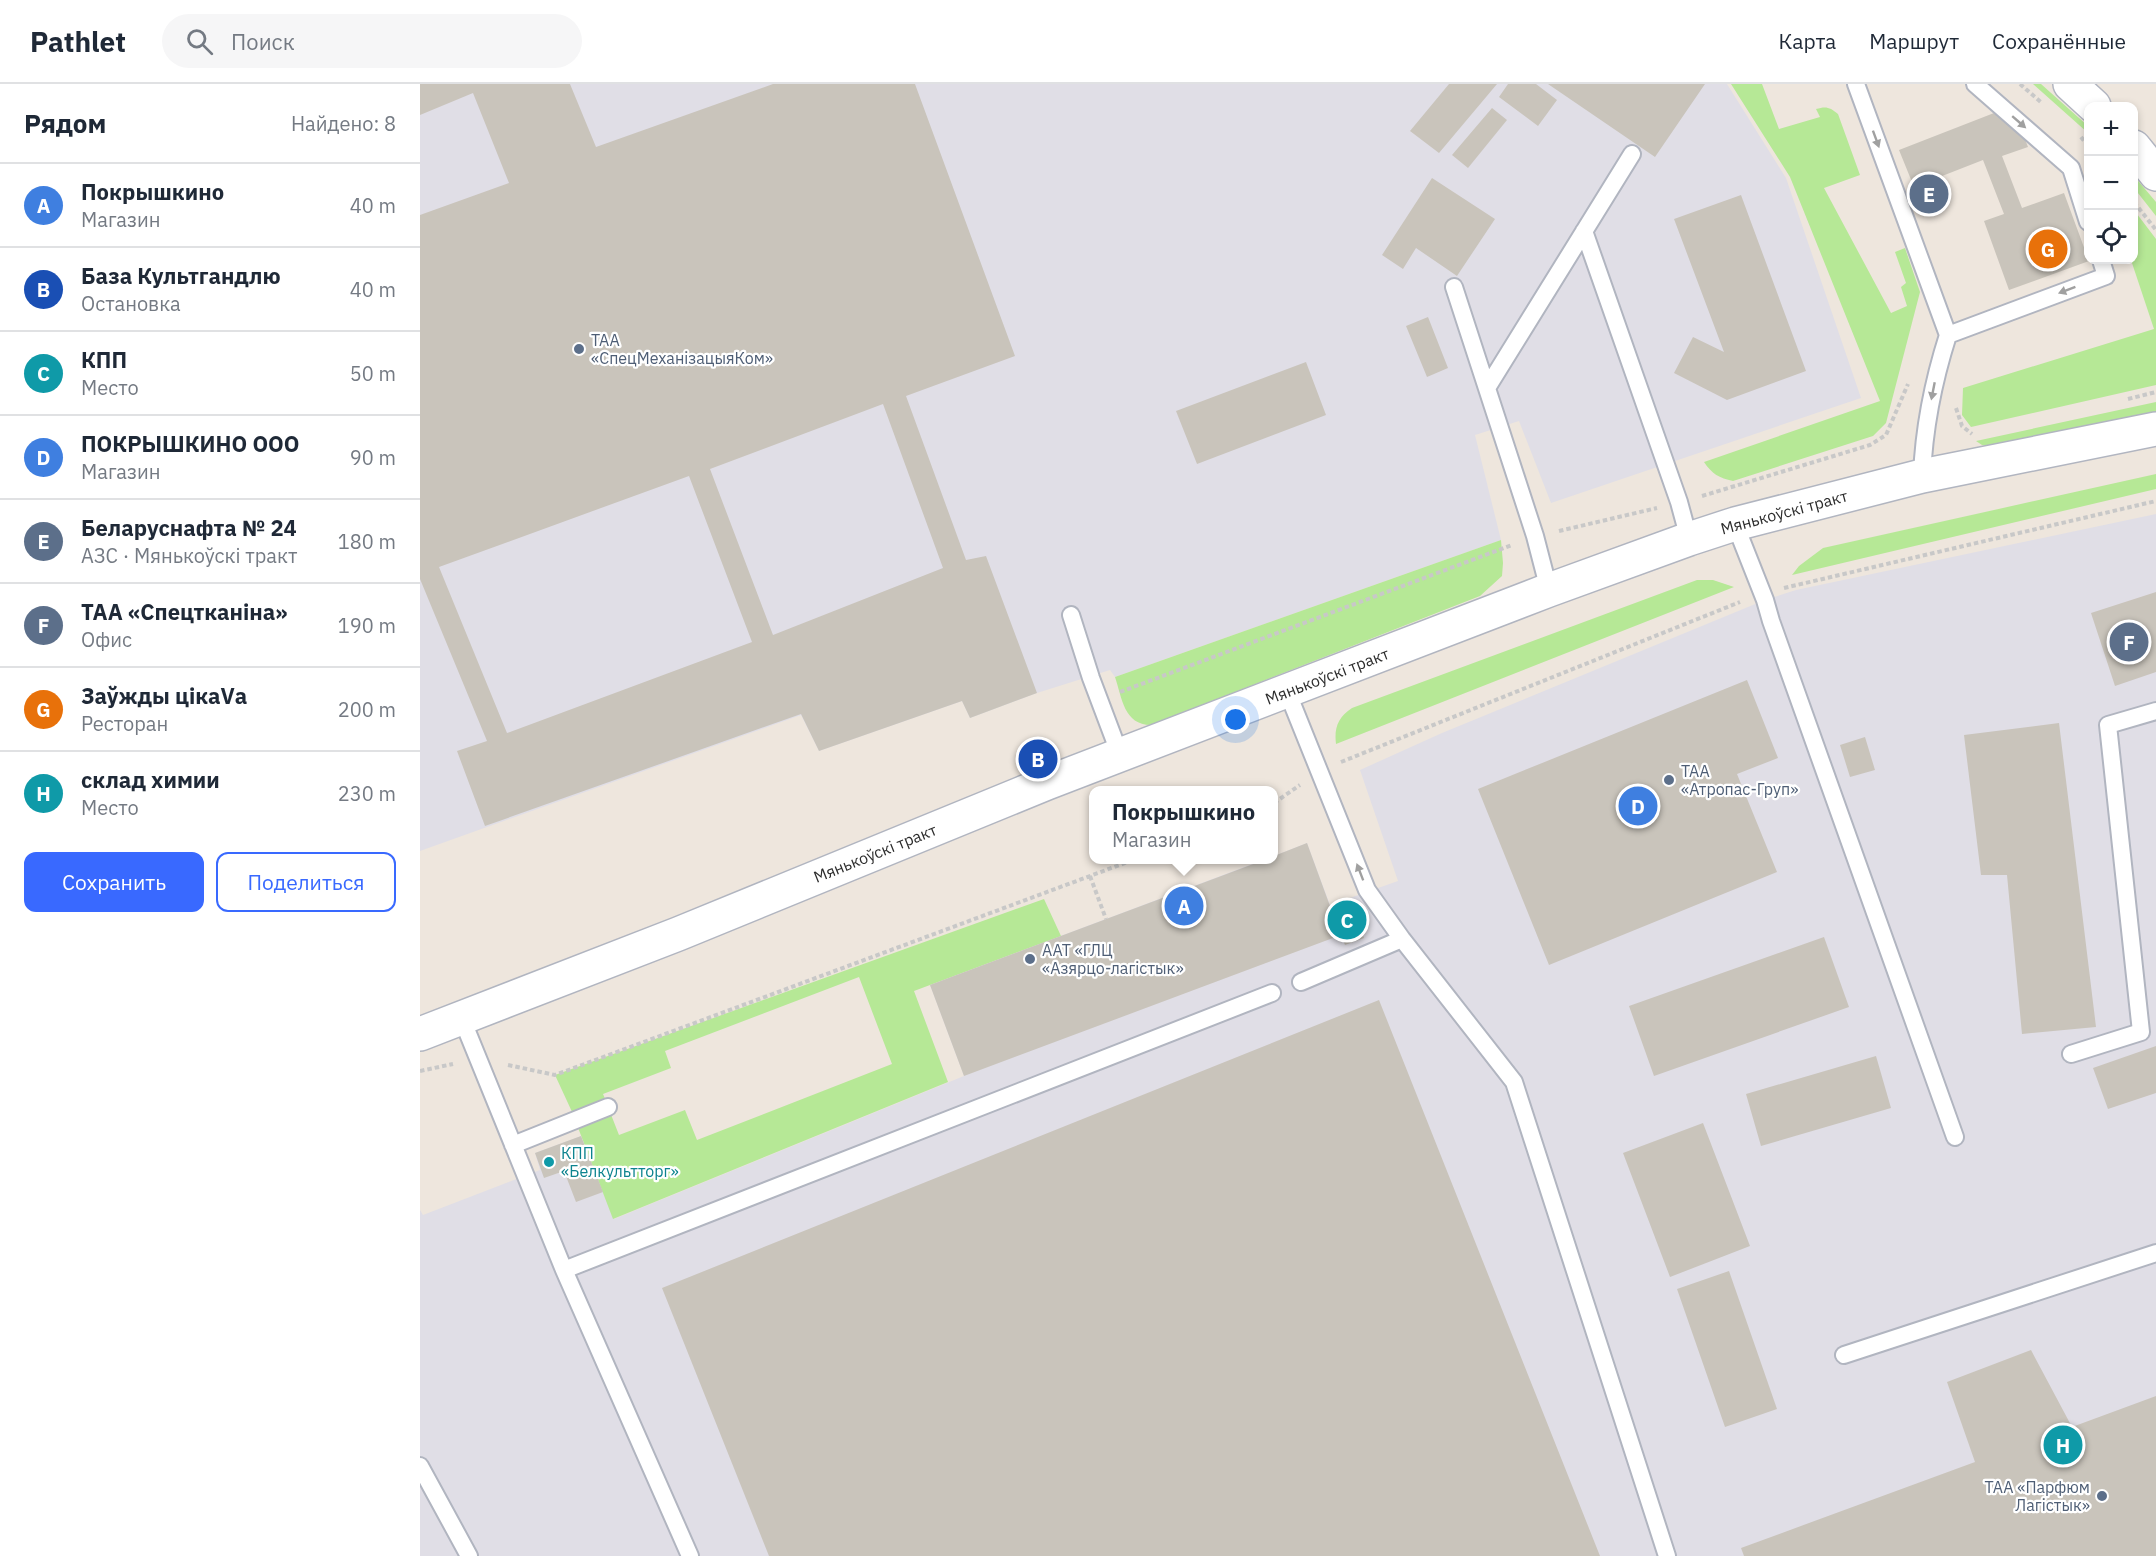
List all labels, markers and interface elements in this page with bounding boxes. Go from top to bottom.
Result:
search box [162,14,582,68]
text: Pathlet [30,23,126,60]
icon: search [183,25,216,58]
text: Поиск [231,27,295,56]
text: Карта [1778,27,1836,55]
text: Маршрут [1869,27,1959,55]
text: Сохранённые [1992,27,2126,55]
map controls [2084,102,2138,264]
button: + [2084,102,2138,156]
text: Рядом [24,106,106,140]
text: Найдено: 8 [291,110,396,137]
one-way arrow [2011,116,2027,129]
one-way arrow [1872,130,1882,148]
button: − [2084,156,2138,210]
pin: E [1910,172,1948,216]
text: Покрышкино [81,177,224,206]
text: A [37,192,50,219]
text: 40 m [350,192,396,219]
text: Магазин [81,206,161,233]
button: locate [2084,210,2138,264]
pin: G [2028,226,2068,272]
text: База Культгандлю [81,261,281,290]
text: B [37,276,50,303]
text: 40 m [350,276,396,303]
one-way arrow [2058,286,2076,296]
text: Остановка [81,290,181,317]
place label: ТАА «СпецМеханізацыяКом» [591,330,773,368]
marker: ТАА «СпецМеханізацыяКом» [572,342,586,356]
text: КПП [81,345,127,374]
text: C [37,360,50,387]
text: 50 m [350,360,396,387]
text: Место [81,374,139,401]
one-way arrow [1927,382,1937,401]
text: ПОКРЫШКИНО ООО [81,429,300,458]
text: D [37,444,50,471]
text: 90 m [350,444,396,471]
text: Магазин [81,458,161,485]
street label: Мянькоўскі тракт [1718,485,1850,539]
text: Беларуснафта № 24 [81,513,297,542]
text: E [37,528,50,555]
text: 180 m [338,528,396,555]
text: АЗС · Мянькоўскі тракт [81,542,297,569]
text: ТАА «Спецтканіна» [81,597,288,626]
text: F [38,612,49,639]
text: 190 m [338,612,396,639]
pin: F [2110,620,2148,664]
text: Офис [81,626,132,653]
street label: Мянькоўскі тракт [1262,643,1392,709]
text: Заўжды цікаVа [81,681,247,710]
text: G [36,696,51,723]
text: 200 m [338,696,396,723]
your location [1221,705,1250,734]
text: Ресторан [81,710,168,737]
pin: B [1018,736,1058,782]
place label: ТАА «Атропас-Груп» [1681,761,1798,799]
text: склад химии [81,765,220,794]
marker: ТАА «Атропас-Груп» [1662,773,1676,787]
text: H [36,780,51,807]
text: 230 m [338,780,396,807]
pin: D [1618,784,1658,828]
popup [1089,786,1278,864]
text: Место [81,794,139,821]
text: Покрышкино [1112,797,1255,826]
street label: Мянькоўскі тракт [811,819,940,887]
text: Магазин [1112,826,1192,853]
button: Сохранить [24,852,204,912]
button: Поделиться [216,852,396,912]
one-way arrow [1355,863,1364,881]
pin: A [1164,884,1203,928]
pin: C [1328,898,1366,942]
place label: ААТ «ГЛЦ «Азярцо-лагістык» [1042,940,1184,978]
marker: ААТ «ГЛЦ «Азярцо-лагістык» [1023,952,1037,966]
place label: КПП «Белкультторг» [561,1143,679,1181]
marker: КПП «Белкультторг» [542,1155,556,1169]
pin: H [2044,1422,2082,1468]
place label: ТАА «Парфюм Лагістык» [1985,1477,2090,1515]
marker: ТАА «Парфюм Лагістык» [2095,1489,2109,1503]

